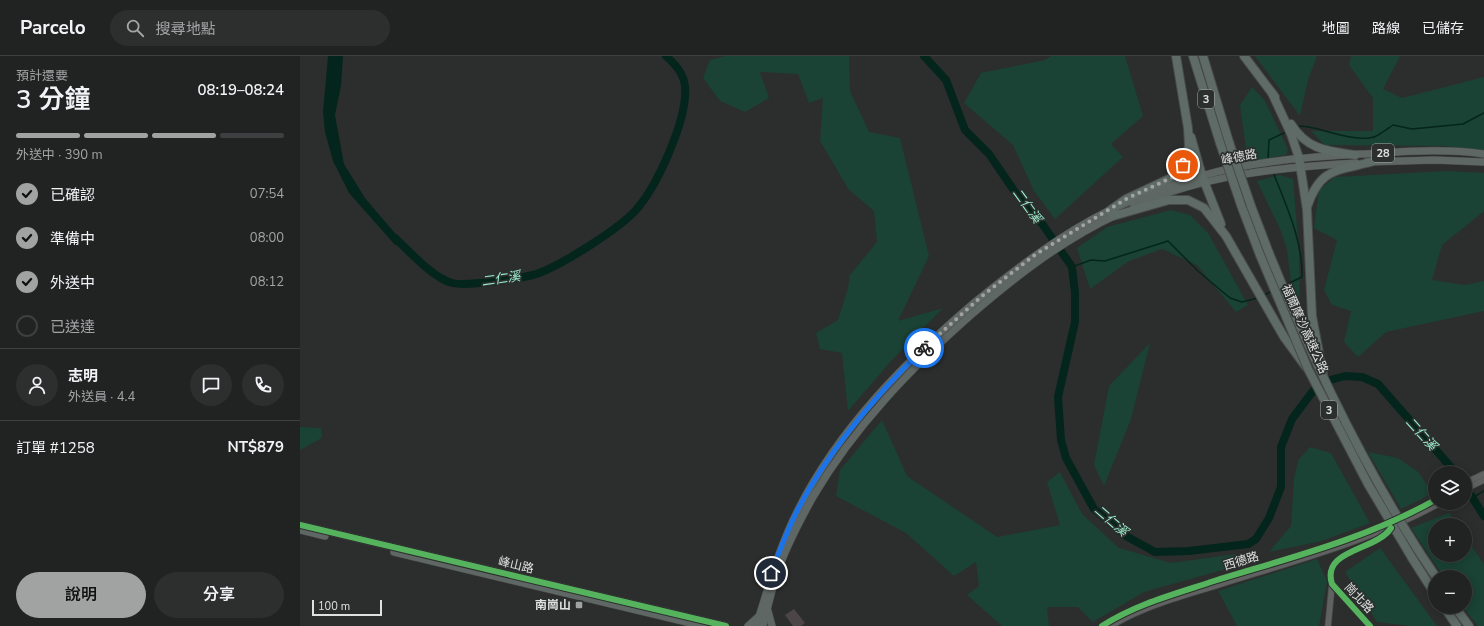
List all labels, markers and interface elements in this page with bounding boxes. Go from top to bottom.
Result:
search box [110,10,390,46]
text: Parcelo [20,15,86,41]
icon: search [124,17,146,39]
text: 搜尋地點 [156,19,216,39]
text: 地圖 [1322,19,1350,38]
text: 路線 [1372,19,1400,38]
text: 已儲存 [1422,19,1464,38]
text: 預計還要 [16,67,68,85]
text: 08:19–08:24 [197,80,284,100]
text: 3 分鐘 [16,82,90,117]
road number: 3 [1198,90,1214,108]
road number: 28 [1372,144,1394,162]
text: 外送中 · 390 m [16,146,103,164]
street label: 峰德路 [1220,146,1258,168]
pin [1166,148,1200,182]
icon: bag [1172,154,1194,176]
icon: check [16,183,38,205]
text: 已確認 [50,185,95,205]
text: 07:54 [250,185,284,203]
water label: 二仁溪 [1008,185,1047,229]
icon: check [16,227,38,249]
text: 準備中 [50,229,95,249]
text: 08:00 [250,229,284,247]
water label: 二仁溪 [480,267,524,291]
icon: check [16,271,38,293]
text: 外送中 [50,273,95,293]
text: 08:12 [250,273,284,291]
street label: 福爾摩沙高速公路 [1278,282,1332,376]
text: 已送達 [50,317,95,337]
courier [904,328,944,368]
icon: bike [913,337,935,359]
button: person [16,364,58,406]
button: chat [190,364,232,406]
button: phone [242,364,284,406]
text: 志明 [68,366,98,386]
text: 外送員 · 4.4 [68,388,135,406]
road number: 3 [1321,401,1337,419]
water label: 二仁溪 [1401,413,1442,456]
text: NT$879 [227,437,284,457]
text: 訂單 #1258 [16,438,95,458]
map controls [1428,466,1472,614]
button: layers [1428,466,1472,510]
water label: 二仁溪 [1090,501,1133,542]
button: + [1428,518,1472,562]
street label: 西德路 [1221,548,1261,574]
street label: 峰山路 [497,553,535,577]
pin [754,556,788,590]
icon: home [760,562,782,584]
button: − [1428,570,1472,614]
button: 說明 [16,572,146,618]
button: 分享 [154,572,284,618]
street label: 崗北路 [1341,579,1377,617]
place label: 南崗山 [535,597,571,613]
scale bar [312,598,382,617]
text: 100 m [318,599,350,614]
marker: 南崗山 [574,600,584,610]

